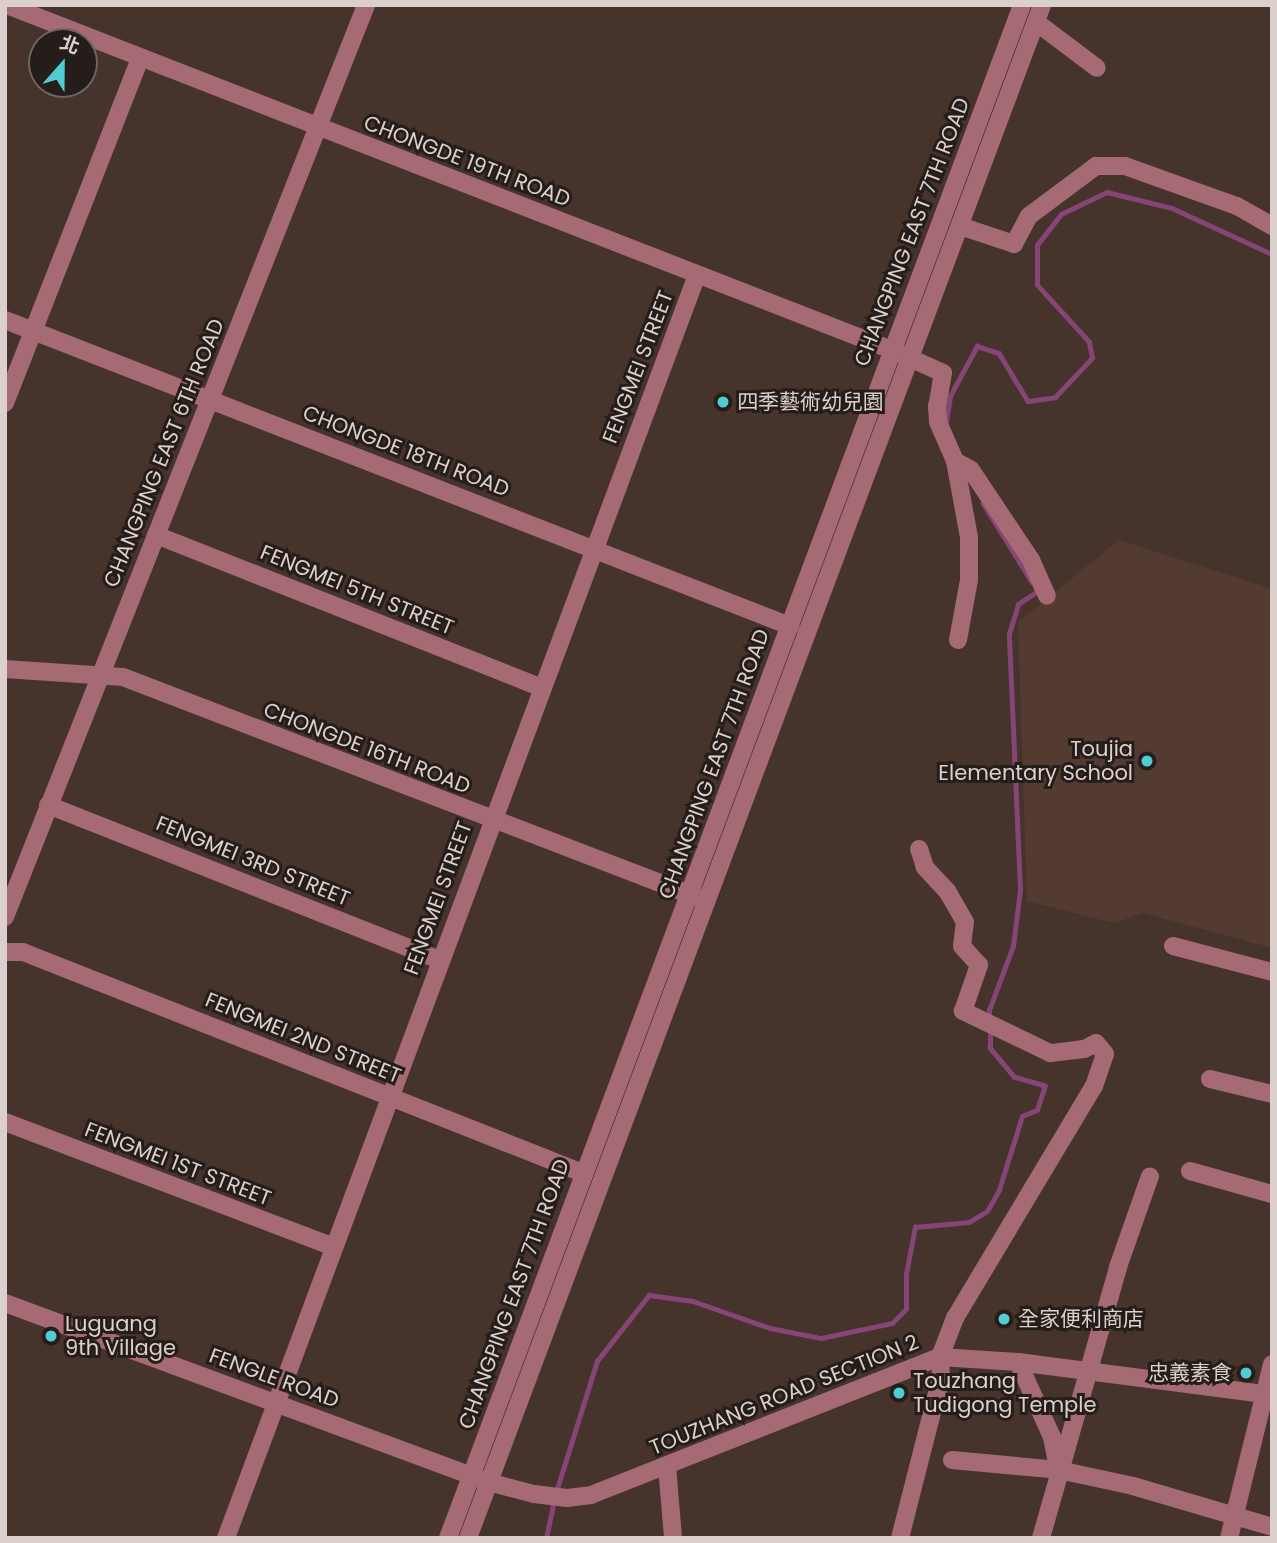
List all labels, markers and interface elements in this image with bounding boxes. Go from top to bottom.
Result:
north arrow [28,28,98,98]
text: 北 [56,29,84,61]
street label: CHANGPING EAST 7TH ROAD [849,94,975,370]
street label: CHONGDE 19TH ROAD [360,110,574,212]
street label: FENGMEI STREET [597,287,679,447]
street label: CHANGPING EAST 6TH ROAD [98,315,230,591]
place label: 四季藝術幼兒園 [737,389,884,415]
marker: 四季藝術幼兒園 [715,394,731,410]
street label: CHONGDE 18TH ROAD [299,400,513,502]
street label: FENGMEI 5TH STREET [257,540,457,640]
street label: CHANGPING EAST 7TH ROAD [653,626,775,902]
street label: CHONGDE 16TH ROAD [260,697,474,799]
place label: Toujia Elementary School [938,736,1133,786]
marker: Toujia Elementary School [1139,753,1155,769]
street label: FENGMEI 3RD STREET [152,811,354,911]
street label: FENGMEI STREET [399,818,477,978]
street label: FENGMEI 2ND STREET [202,987,404,1089]
street label: FENGMEI 1ST STREET [81,1117,275,1211]
street label: CHANGPING EAST 7TH ROAD [453,1156,575,1432]
place label: 全家便利商店 [1018,1306,1144,1332]
place label: Luguang 9th Village [65,1311,176,1361]
marker: 全家便利商店 [996,1311,1012,1327]
marker: Luguang 9th Village [43,1328,59,1344]
street label: TOUZHANG ROAD SECTION 2 [646,1329,922,1461]
street label: FENGLE ROAD [206,1343,342,1413]
place label: 忠義素食 [1148,1360,1232,1386]
marker: 忠義素食 [1238,1365,1254,1381]
place label: Touzhang Tudigong Temple [913,1368,1096,1418]
marker: Touzhang Tudigong Temple [891,1385,907,1401]

